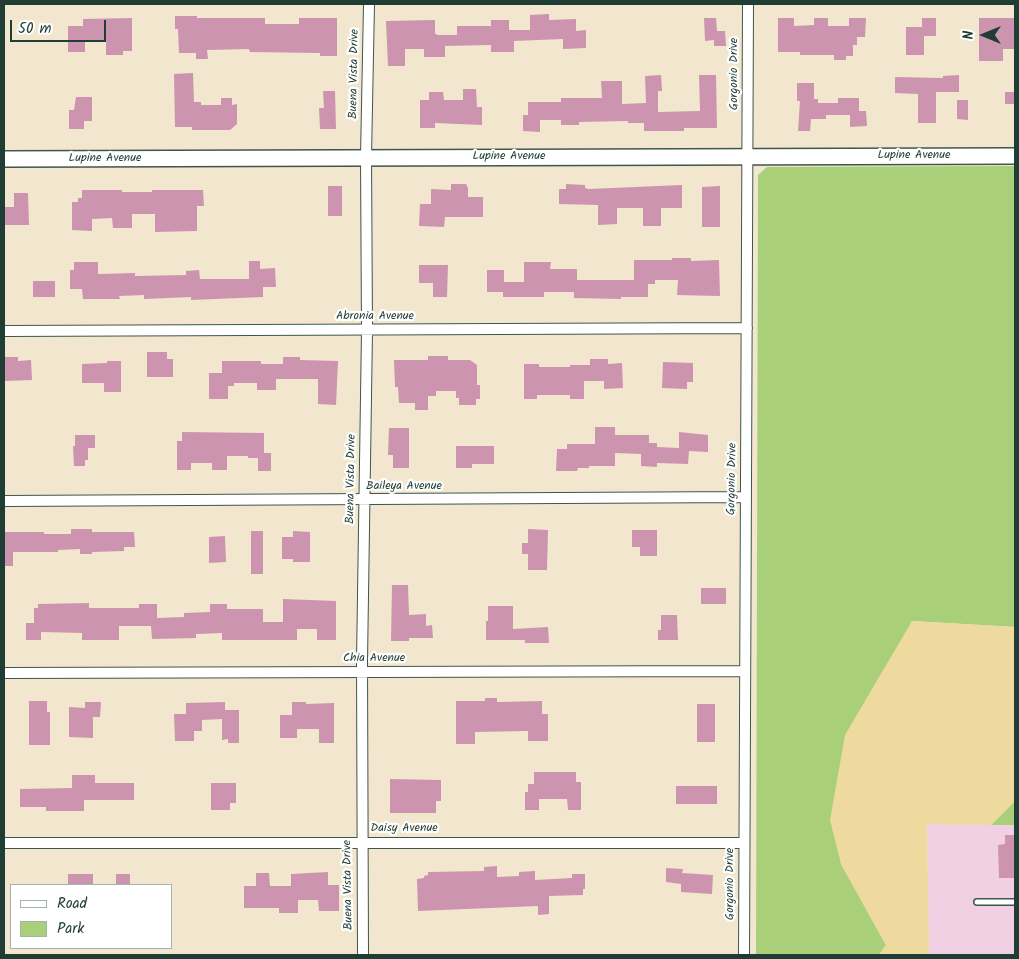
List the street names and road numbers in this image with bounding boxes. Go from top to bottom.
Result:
street label: Buena Vista Drive [347,29,363,119]
street label: Gorgonio Drive [728,38,742,110]
street label: Lupine Avenue [878,149,950,163]
street label: Lupine Avenue [473,150,545,164]
street label: Lupine Avenue [69,152,141,166]
street label: Abronia Avenue [336,310,414,324]
street label: Buena Vista Drive [344,434,360,524]
street label: Gorgonio Drive [725,443,741,515]
street label: Baileya Avenue [366,480,442,494]
street label: Chia Avenue [343,652,405,666]
street label: Daisy Avenue [370,822,438,836]
street label: Buena Vista Drive [341,840,357,930]
street label: Gorgonio Drive [724,848,738,920]

